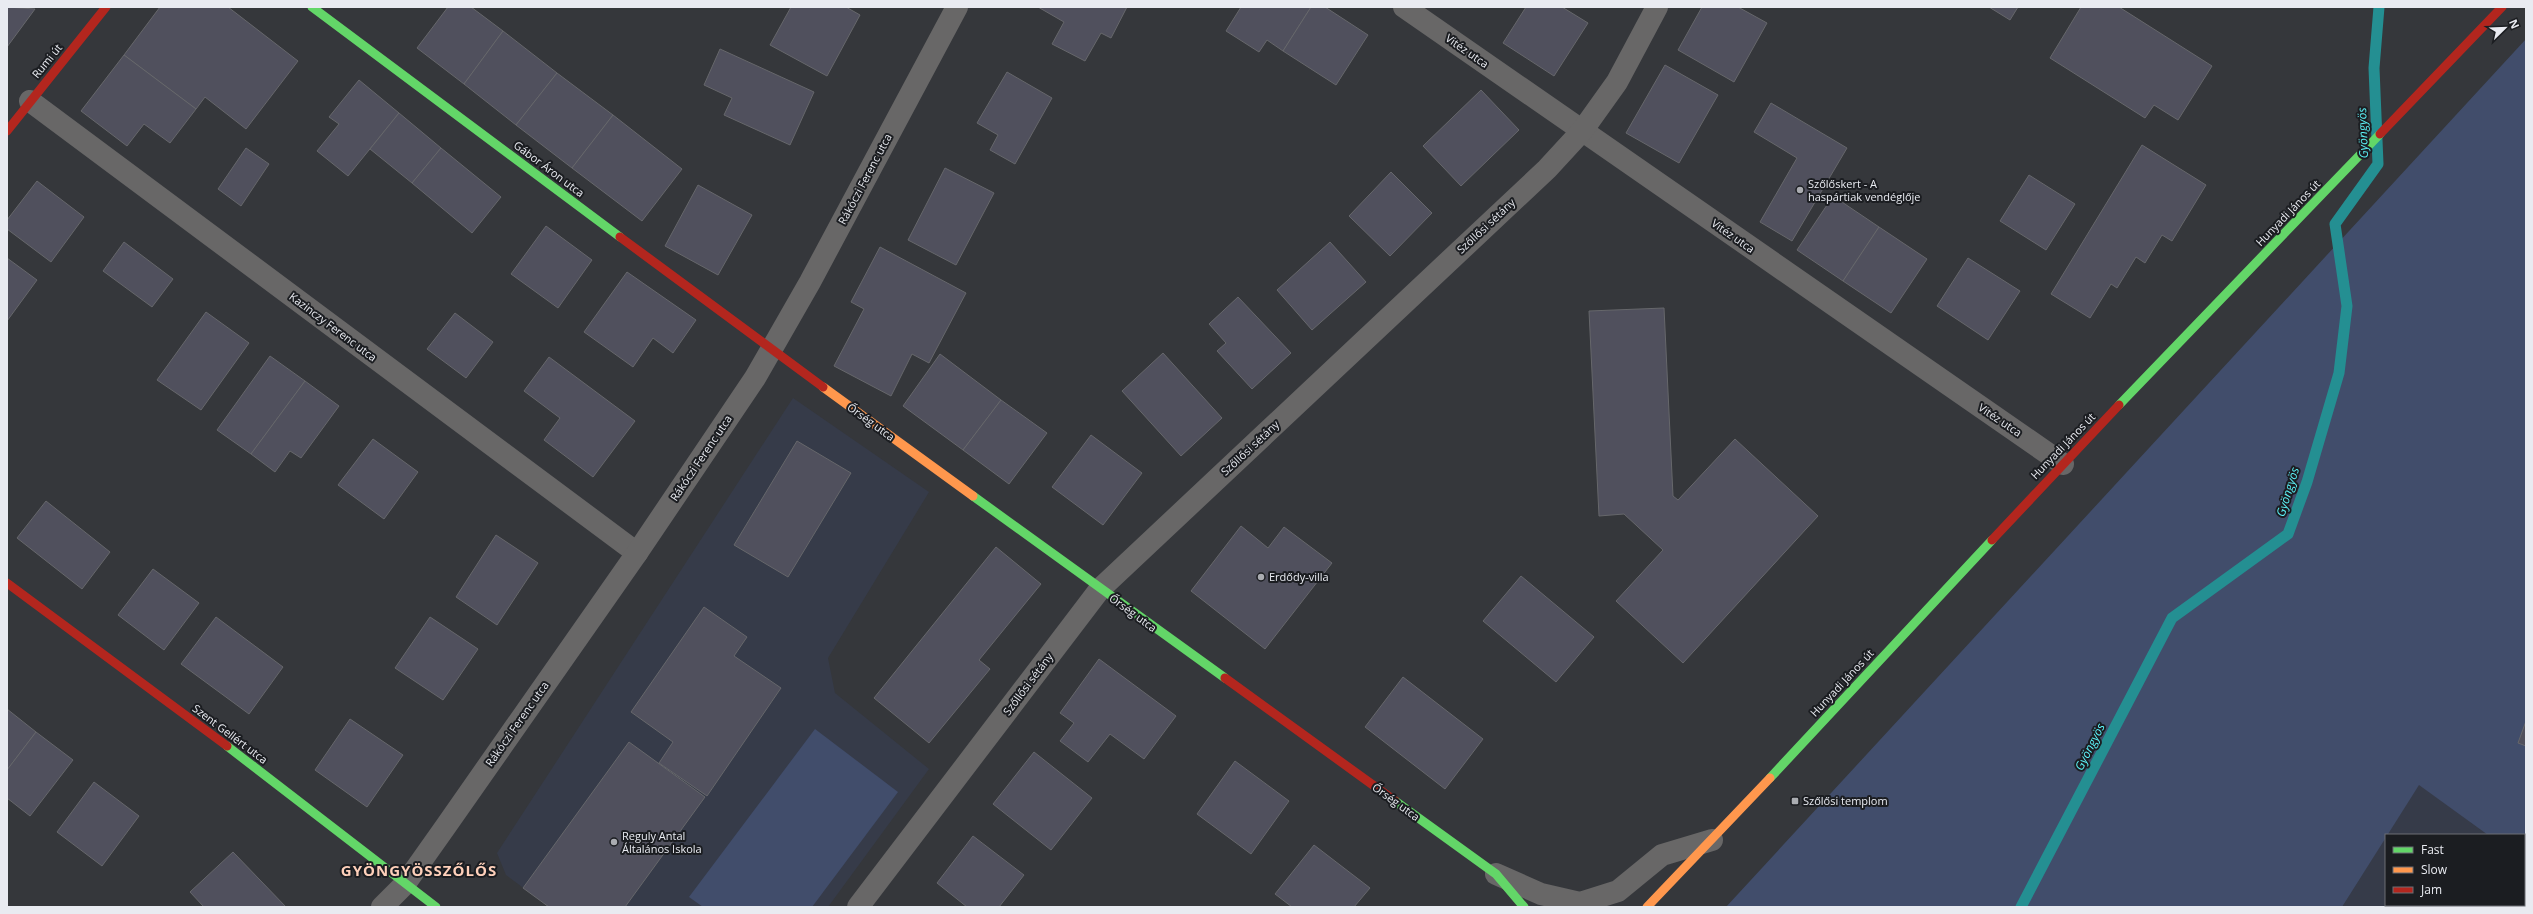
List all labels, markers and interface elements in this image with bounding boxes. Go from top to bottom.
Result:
north arrow [2485,8,2525,48]
text: N [2506,17,2523,31]
street label: Vitéz utca [1443,30,1492,71]
street label: Rumi út [28,40,65,81]
water label: Gyöngyös [2353,107,2372,159]
street label: Rákóczi Ferenc utca [834,131,895,227]
street label: Gábor Áron utca [511,137,588,200]
place label: Szőlőskert - A haspártiak vendéglője [1808,176,1921,204]
street label: Hunyadi János út [2252,176,2323,249]
marker: Szőlőskert - A haspártiak vendéglője [1795,185,1805,195]
street label: Szőllősi sétány [1453,194,1518,257]
street label: Vitéz utca [1709,215,1758,256]
street label: Kazinczy Ferenc utca [287,289,380,364]
street label: Őrség utca [844,399,898,444]
street label: Vitéz utca [1976,400,2025,440]
street label: Hunyadi János út [2027,409,2098,482]
street label: Rákóczi Ferenc utca [666,412,735,504]
street label: Szőllősi sétány [1217,416,1282,479]
water label: Gyöngyös [2272,465,2303,519]
place label: Erdődy-villa [1269,569,1329,584]
marker: Erdődy-villa [1256,572,1266,582]
street label: Őrség utca [1106,590,1160,635]
street label: Hunyadi János út [1807,646,1877,720]
street label: Szőllősi sétány [999,649,1056,718]
street label: Rákóczi Ferenc utca [482,678,552,769]
street label: Szent Gellért utca [190,700,271,767]
water label: Gyöngyös [2070,720,2109,773]
street label: Őrség utca [1369,779,1423,824]
place label: Szőlősi templom [1803,793,1888,808]
marker: Szőlősi templom [1790,796,1800,806]
place label: Reguly Antal Általános Iskola [622,828,702,856]
legend [2385,834,2525,906]
marker: Reguly Antal Általános Iskola [609,837,619,847]
text: Fast [2421,841,2444,858]
district label: GYÖNGYÖSSZŐLŐS [341,860,497,880]
text: Slow [2421,861,2448,878]
text: Jam [2420,881,2442,898]

